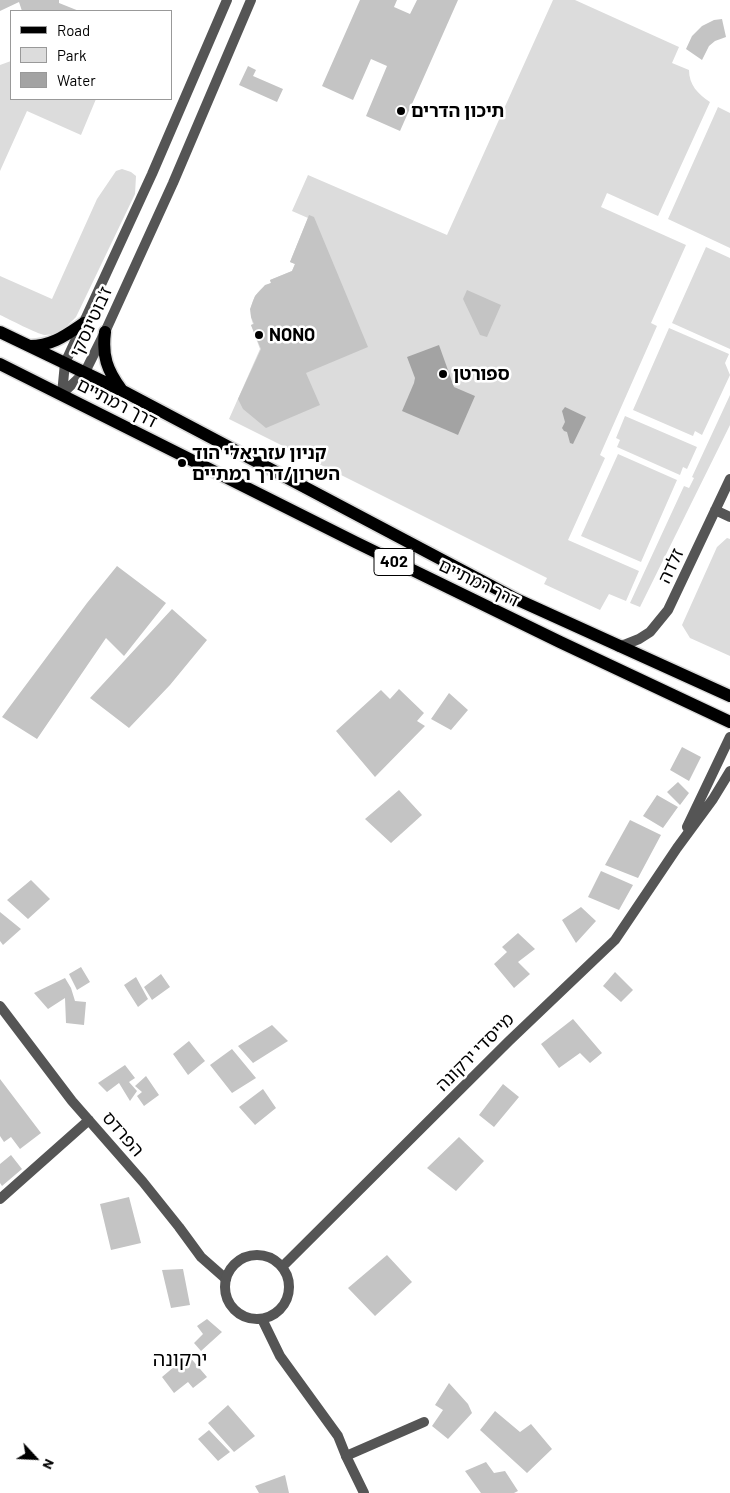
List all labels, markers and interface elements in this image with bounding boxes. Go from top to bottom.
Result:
legend [10,10,172,100]
text: Road [57,21,90,39]
text: Park [57,46,86,64]
text: Water [57,71,96,89]
place label: תיכון הדרים [411,100,504,122]
marker: תיכון הדרים [395,105,407,117]
street label: ז'בוטינסקי [65,283,117,361]
place label: NONO [269,324,315,346]
marker: NONO [253,329,265,341]
place label: ספורטן [453,363,510,385]
marker: ספורטן [437,368,449,380]
street label: דרך רמתיים [73,374,161,432]
place label: קניון עזריאלי הוד השרון/דרך רמתיים [192,442,340,484]
marker: קניון עזריאלי הוד השרון/דרך רמתיים [176,457,188,469]
street label: זלדה [654,545,688,587]
road number: 402 [374,548,414,576]
street label: דרך רמתיים [435,554,523,612]
street label: מייסדי ירקונה [431,1008,519,1096]
street label: הפרדס [98,1107,148,1161]
district label: ירקונה [153,1347,207,1371]
north arrow [10,1433,60,1483]
text: N [39,1457,59,1472]

